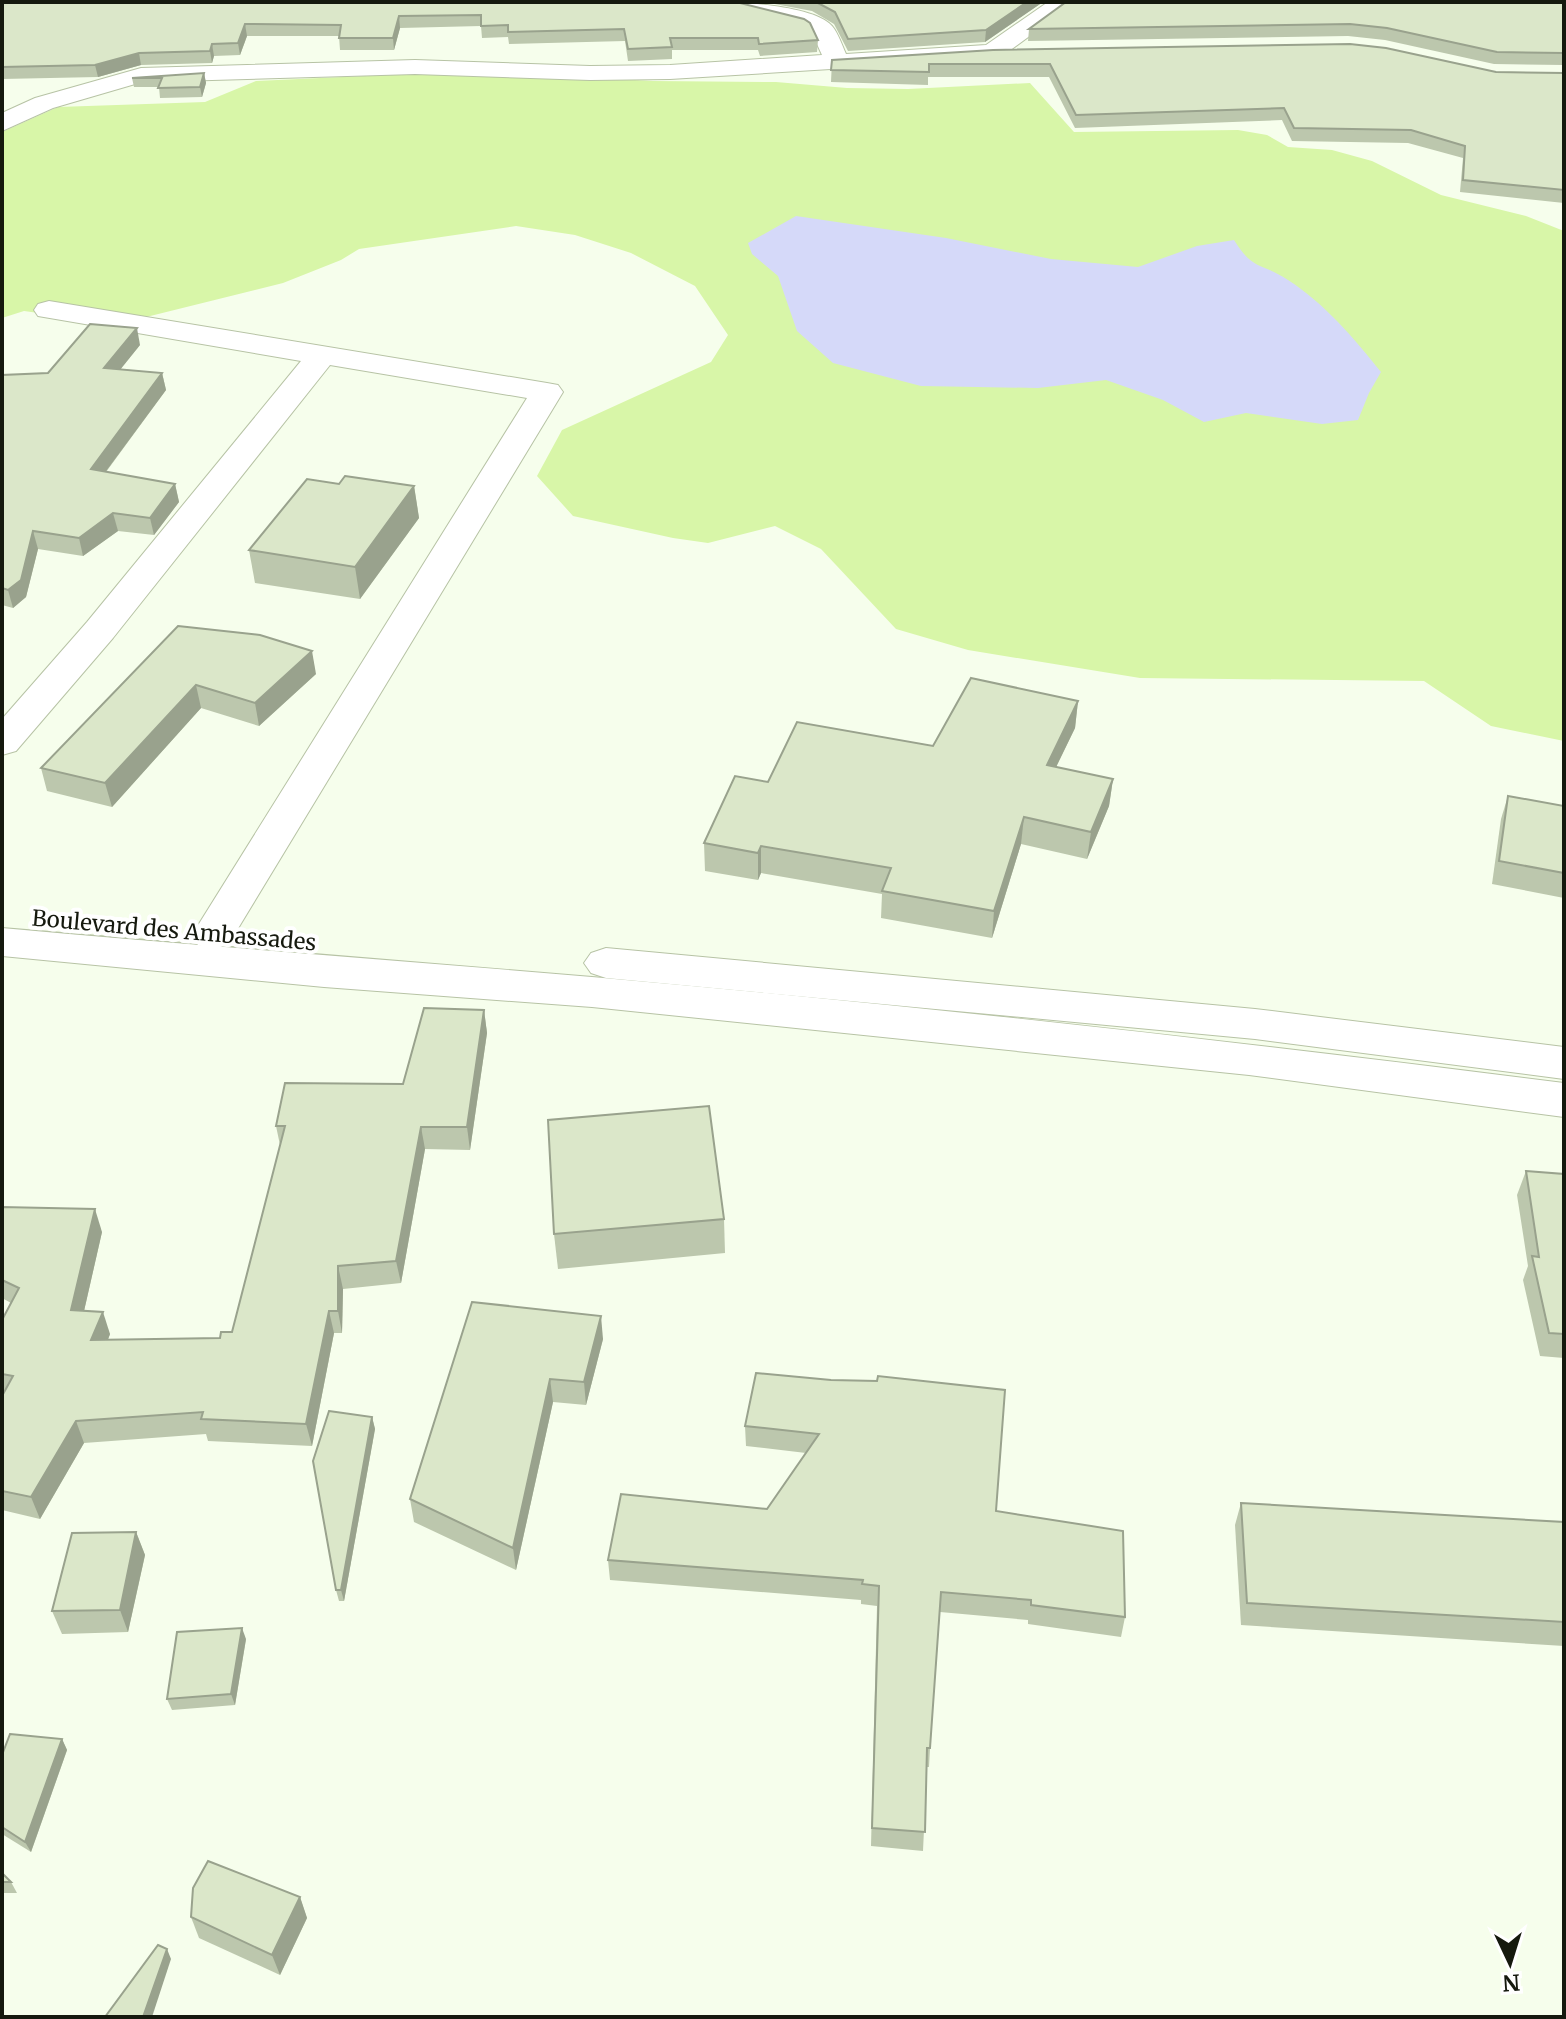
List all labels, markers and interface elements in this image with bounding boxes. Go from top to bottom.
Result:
street label: Boulevard des Ambassades [31,904,317,956]
north arrow [1470,1923,1550,2003]
text: N [1501,1968,1521,1998]

